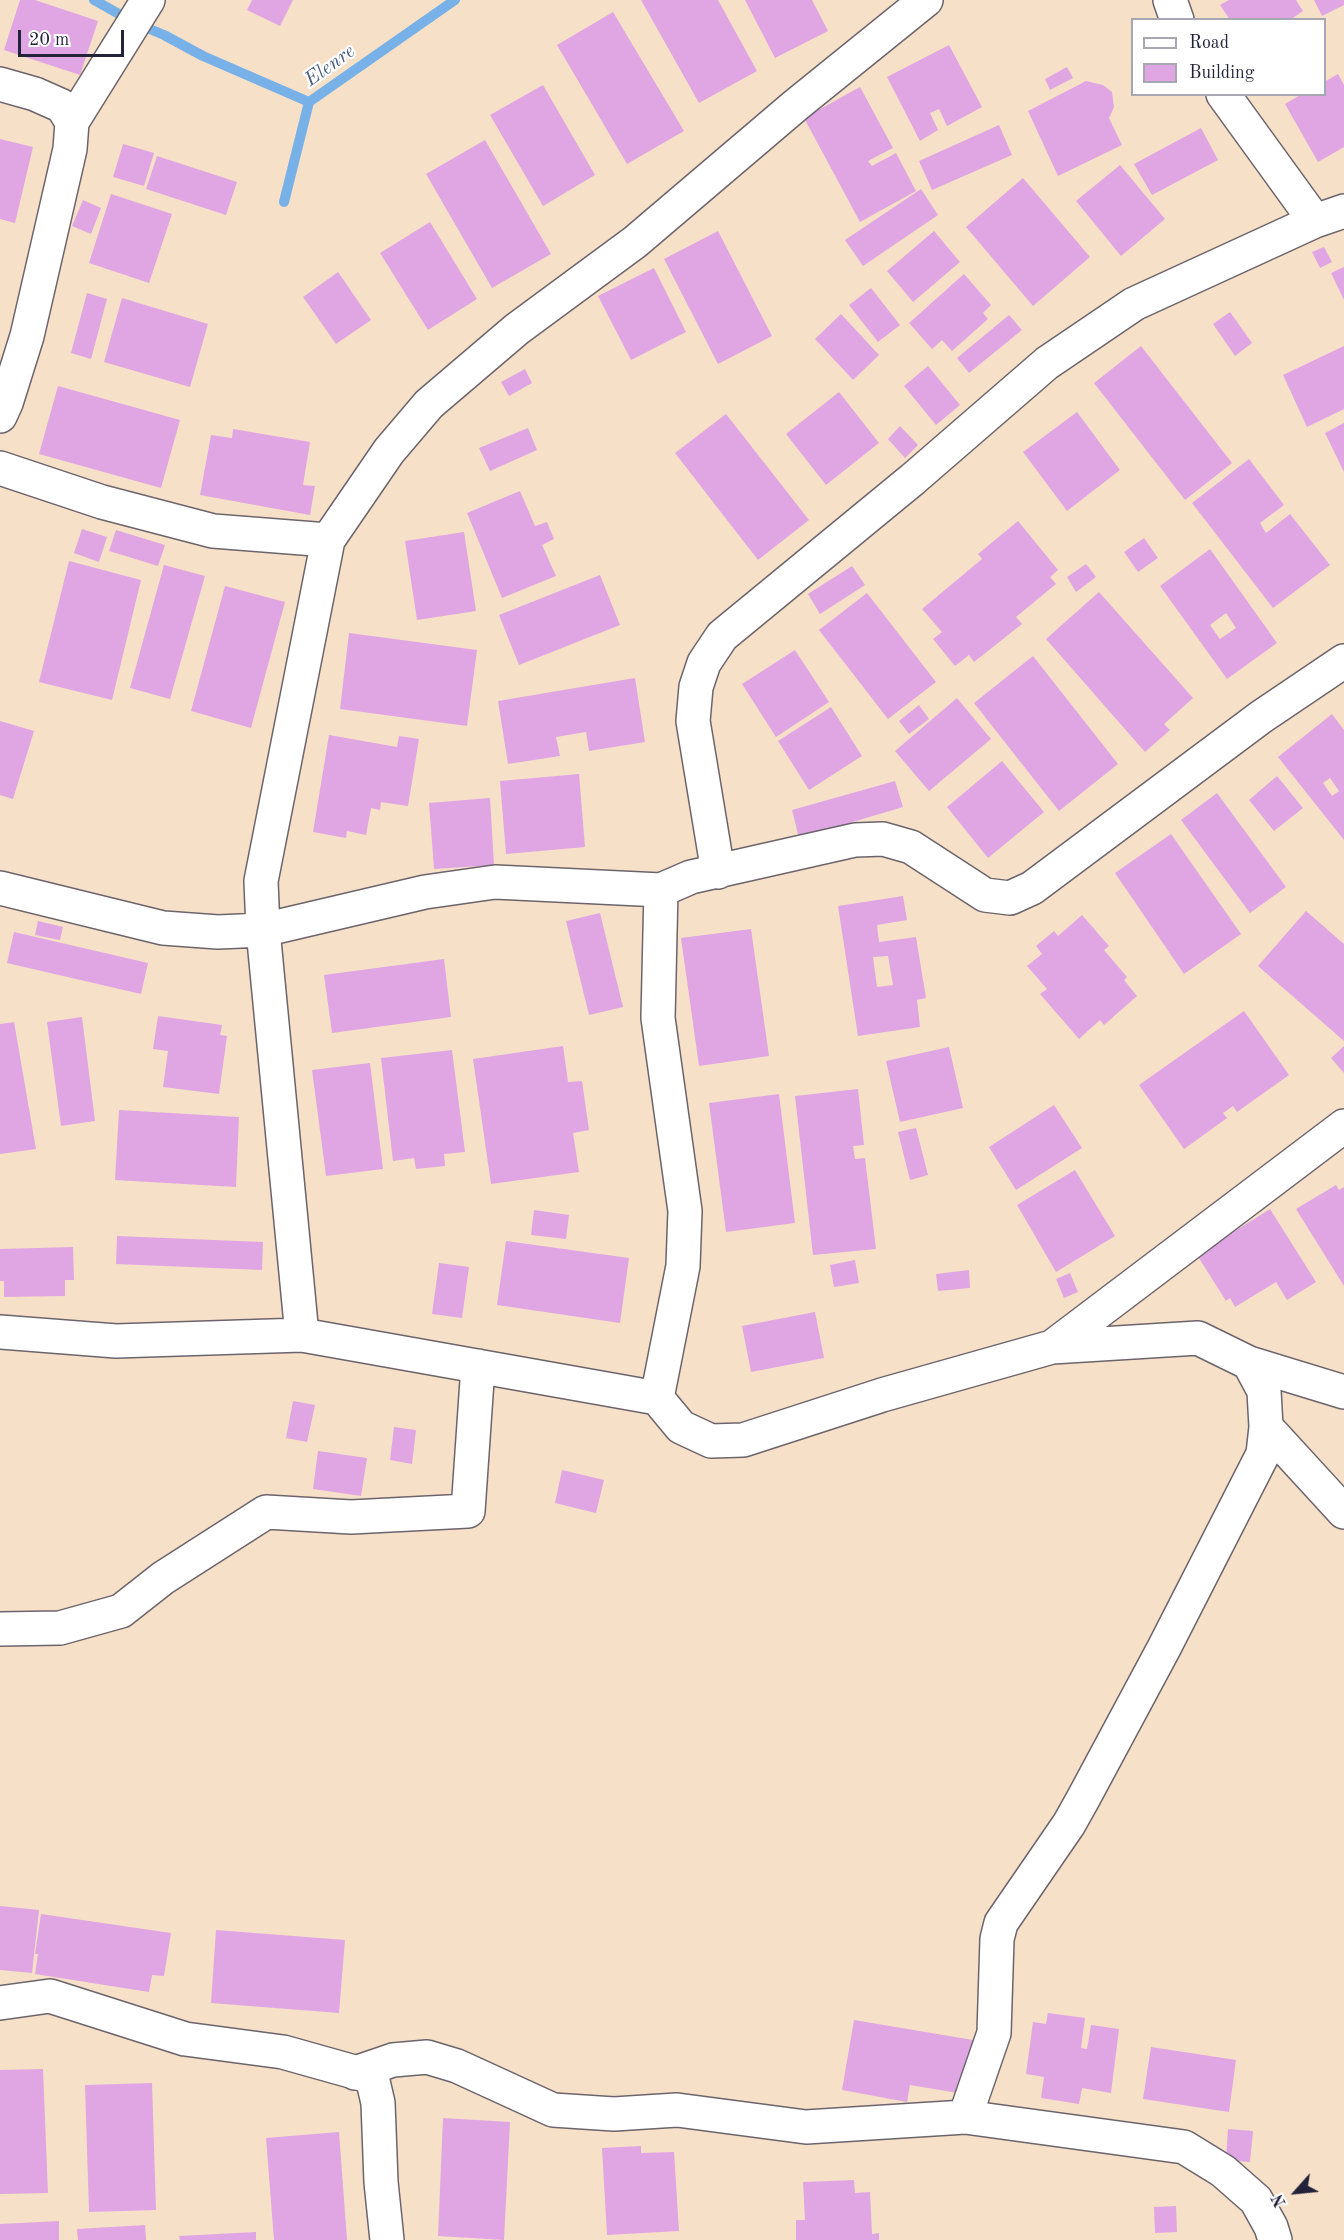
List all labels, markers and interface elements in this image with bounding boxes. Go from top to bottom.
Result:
scale bar [21,18,128,56]
legend [1131,18,1326,96]
text: 20 m [29,31,69,49]
text: Road [1189,34,1229,52]
water label: Elenre [300,40,360,92]
text: Building [1189,64,1254,82]
north arrow [1266,2162,1326,2222]
text: N [1270,2191,1290,2209]

